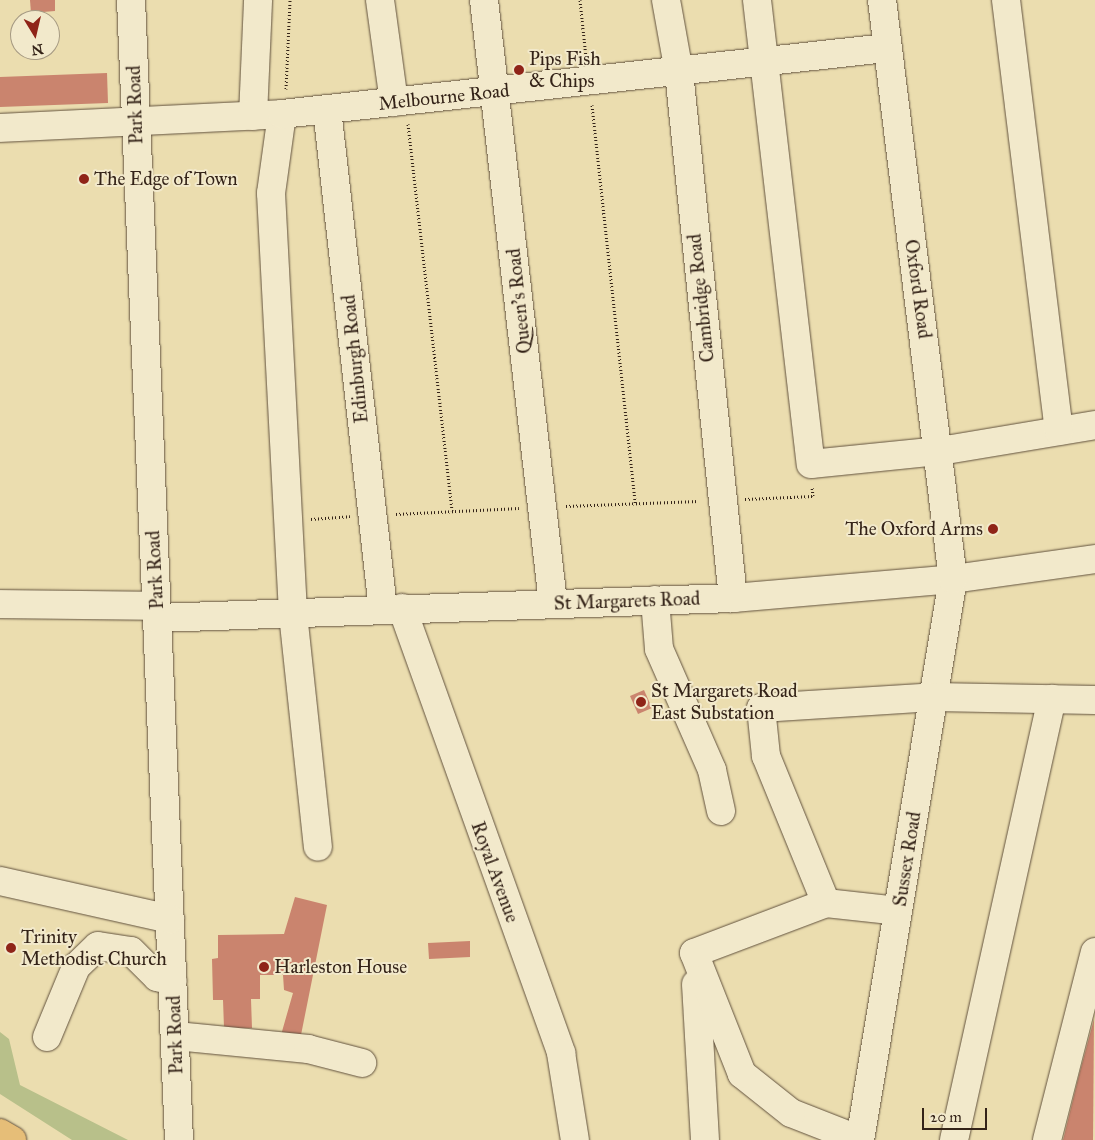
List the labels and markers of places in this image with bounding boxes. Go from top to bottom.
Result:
place label: Pips Fish & Chips [529,48,601,92]
marker: Pips Fish & Chips [513,64,525,76]
place label: The Edge of Town [94,168,238,190]
marker: The Edge of Town [78,173,90,185]
place label: The Oxford Arms [845,518,983,540]
marker: The Oxford Arms [987,523,999,535]
place label: St Margarets Road East Substation [651,680,798,724]
marker: St Margarets Road East Substation [635,696,647,708]
place label: Trinity Methodist Church [21,926,167,970]
marker: Trinity Methodist Church [5,942,17,954]
place label: Harleston House [274,956,407,978]
marker: Harleston House [258,961,270,973]

